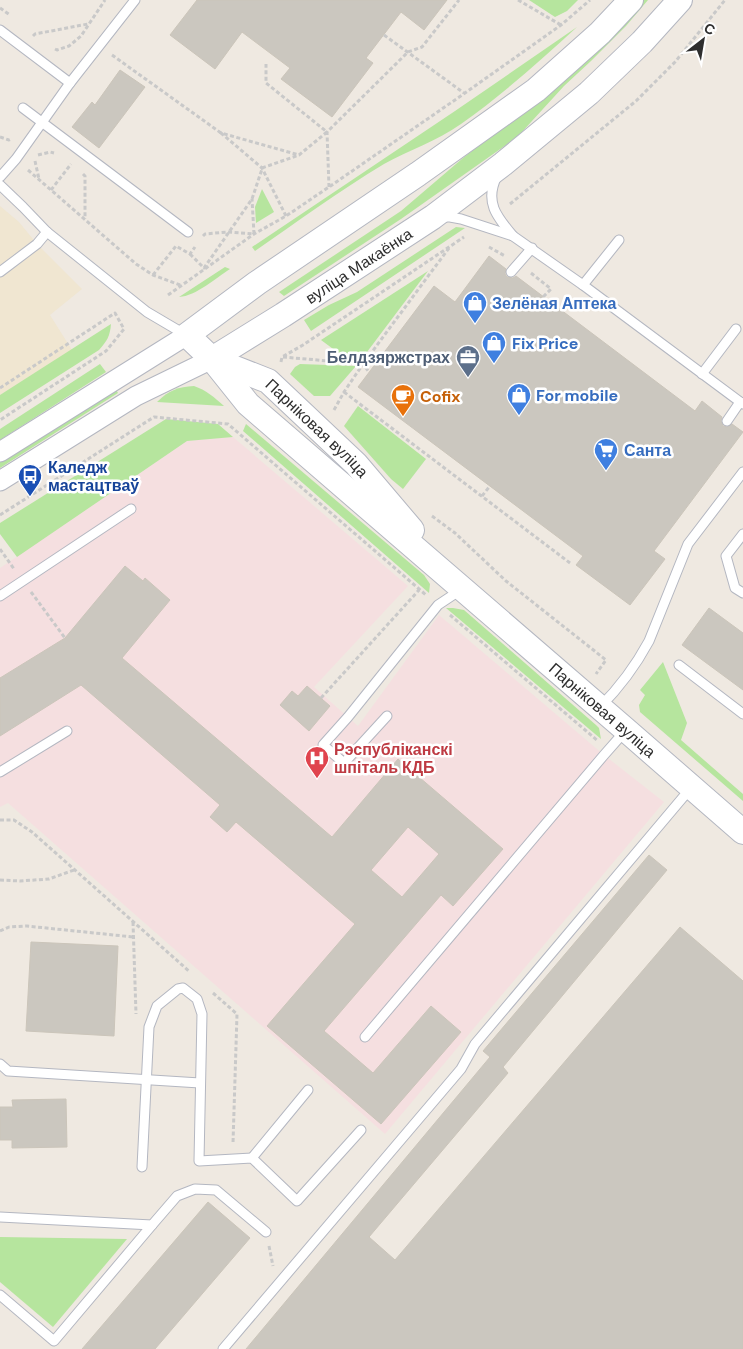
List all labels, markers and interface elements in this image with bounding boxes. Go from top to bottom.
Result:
north arrow [678,15,728,65]
text: С [701,19,719,39]
street label: вуліца Макаёнка [301,223,416,308]
shop icon: Зелёная Аптека [462,290,488,324]
place label: Зелёная Аптека [492,293,617,314]
shop icon: Fix Price [481,330,507,364]
place label: Fix Price [512,333,578,354]
office icon: Белдзяржстрах [455,344,481,378]
place label: Белдзяржстрах [327,347,450,368]
street label: Парніковая вуліца [261,374,373,482]
shop icon: For mobile [506,382,532,416]
cafe icon: Cofix [390,383,416,417]
place label: For mobile [536,385,618,406]
place label: Cofix [420,386,460,407]
supermarket icon: Санта [593,437,619,471]
place label: Санта [624,440,671,461]
place label: Каледж мастацтваў [48,457,139,496]
bus stop icon: Каледж мастацтваў [17,463,43,497]
street label: Парніковая вуліца [545,658,660,762]
place label: Рэспубліканскі шпіталь КДБ [334,739,453,778]
hospital icon: Рэспубліканскі шпіталь КДБ [304,745,330,779]

